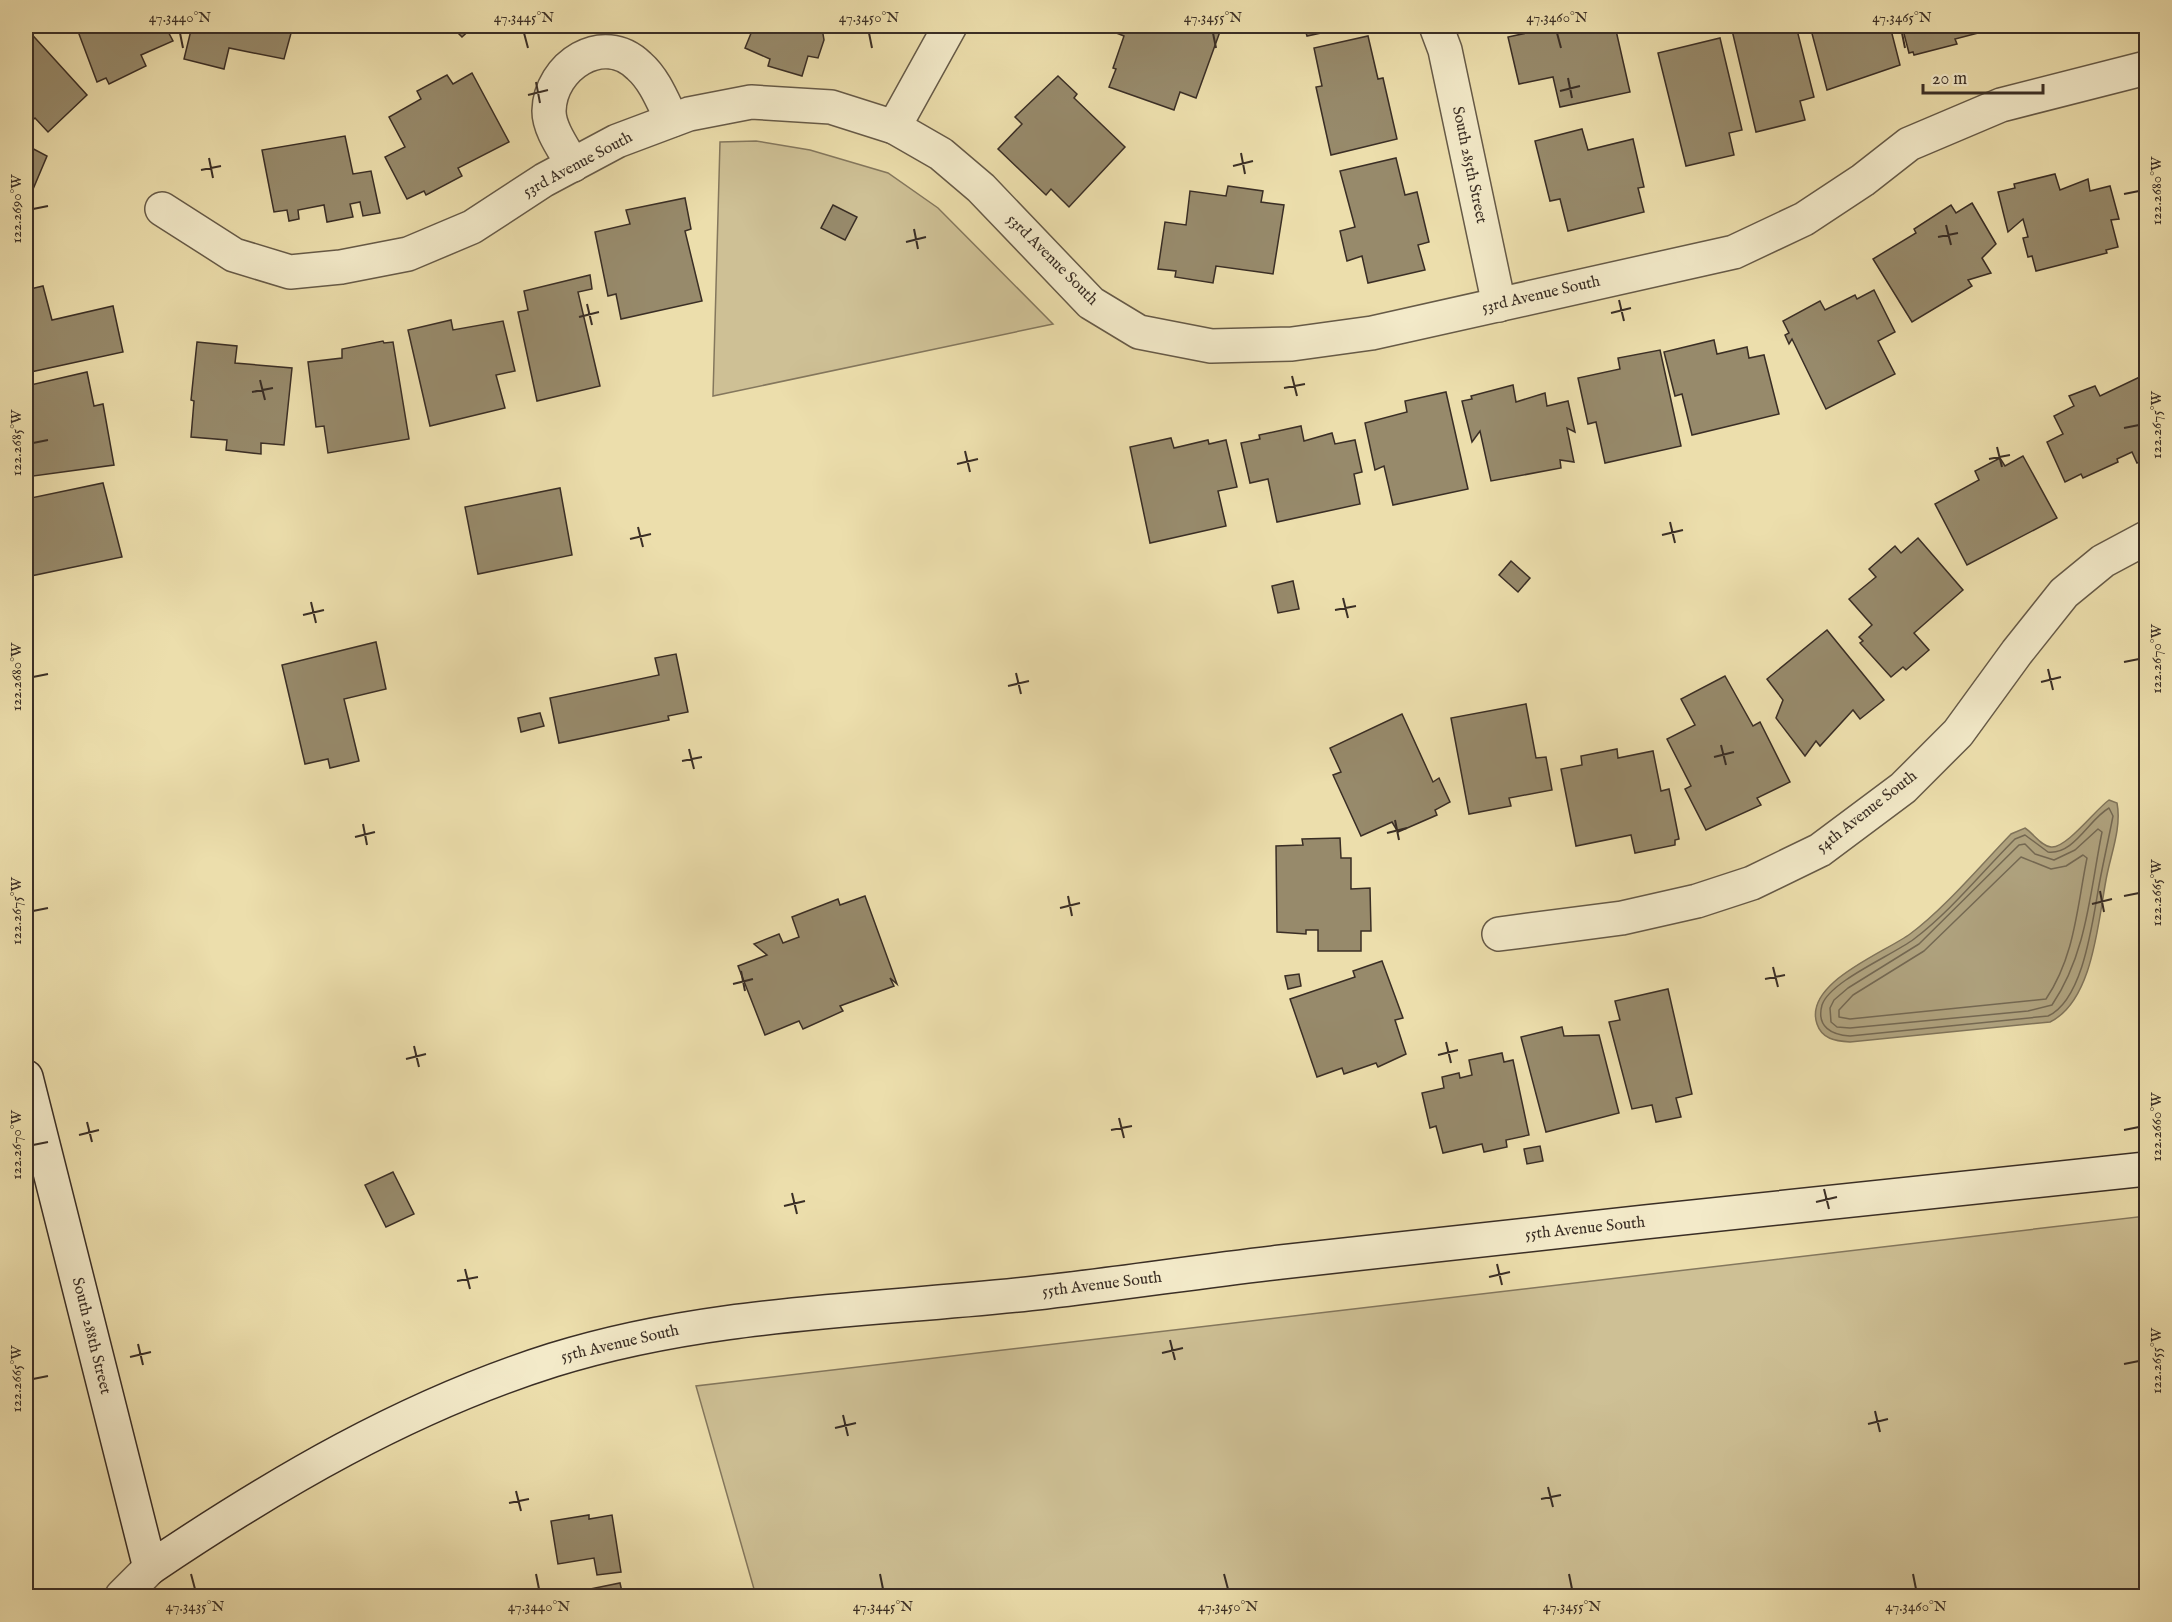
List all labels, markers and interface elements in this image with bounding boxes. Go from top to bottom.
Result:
text: 47.3440°N [149,8,211,27]
text: 47.3445°N [494,8,554,27]
text: 47.3450°N [839,8,899,27]
text: 47.3455°N [1184,8,1242,27]
text: 47.3460°N [1526,8,1588,27]
text: 47.3465°N [1872,8,1932,27]
scale bar [1923,57,2043,95]
text: 20 m [1932,68,1967,91]
street label: South 285th Street [1447,105,1491,226]
street label: 53rd Avenue South [520,128,637,202]
text: 122.2680°W [2147,156,2166,225]
text: 122.2690°W [7,174,26,244]
street label: 53rd Avenue South [1002,210,1102,310]
street label: 53rd Avenue South [1480,272,1603,318]
text: 122.2675°W [2147,390,2166,459]
text: 122.2685°W [7,409,26,476]
text: 122.2670°W [2147,623,2166,694]
text: 122.2680°W [7,642,26,711]
street label: 54th Avenue South [1813,766,1922,858]
text: 122.2665°W [2147,859,2166,927]
text: 122.2675°W [7,876,26,945]
text: 122.2660°W [2147,1092,2166,1162]
text: 122.2670°W [7,1109,26,1180]
street label: 55th Avenue South [1524,1213,1646,1245]
street label: 55th Avenue South [1041,1268,1164,1302]
street label: South 288th Street [67,1275,115,1397]
street label: 55th Avenue South [559,1321,681,1367]
text: 122.2655°W [2147,1327,2166,1394]
text: 122.2665°W [7,1345,26,1413]
text: 47.3435°N [166,1597,224,1616]
text: 47.3440°N [508,1597,570,1616]
text: 47.3445°N [853,1597,913,1616]
text: 47.3450°N [1198,1597,1258,1616]
text: 47.3455°N [1543,1597,1601,1616]
text: 47.3460°N [1885,1597,1947,1616]

